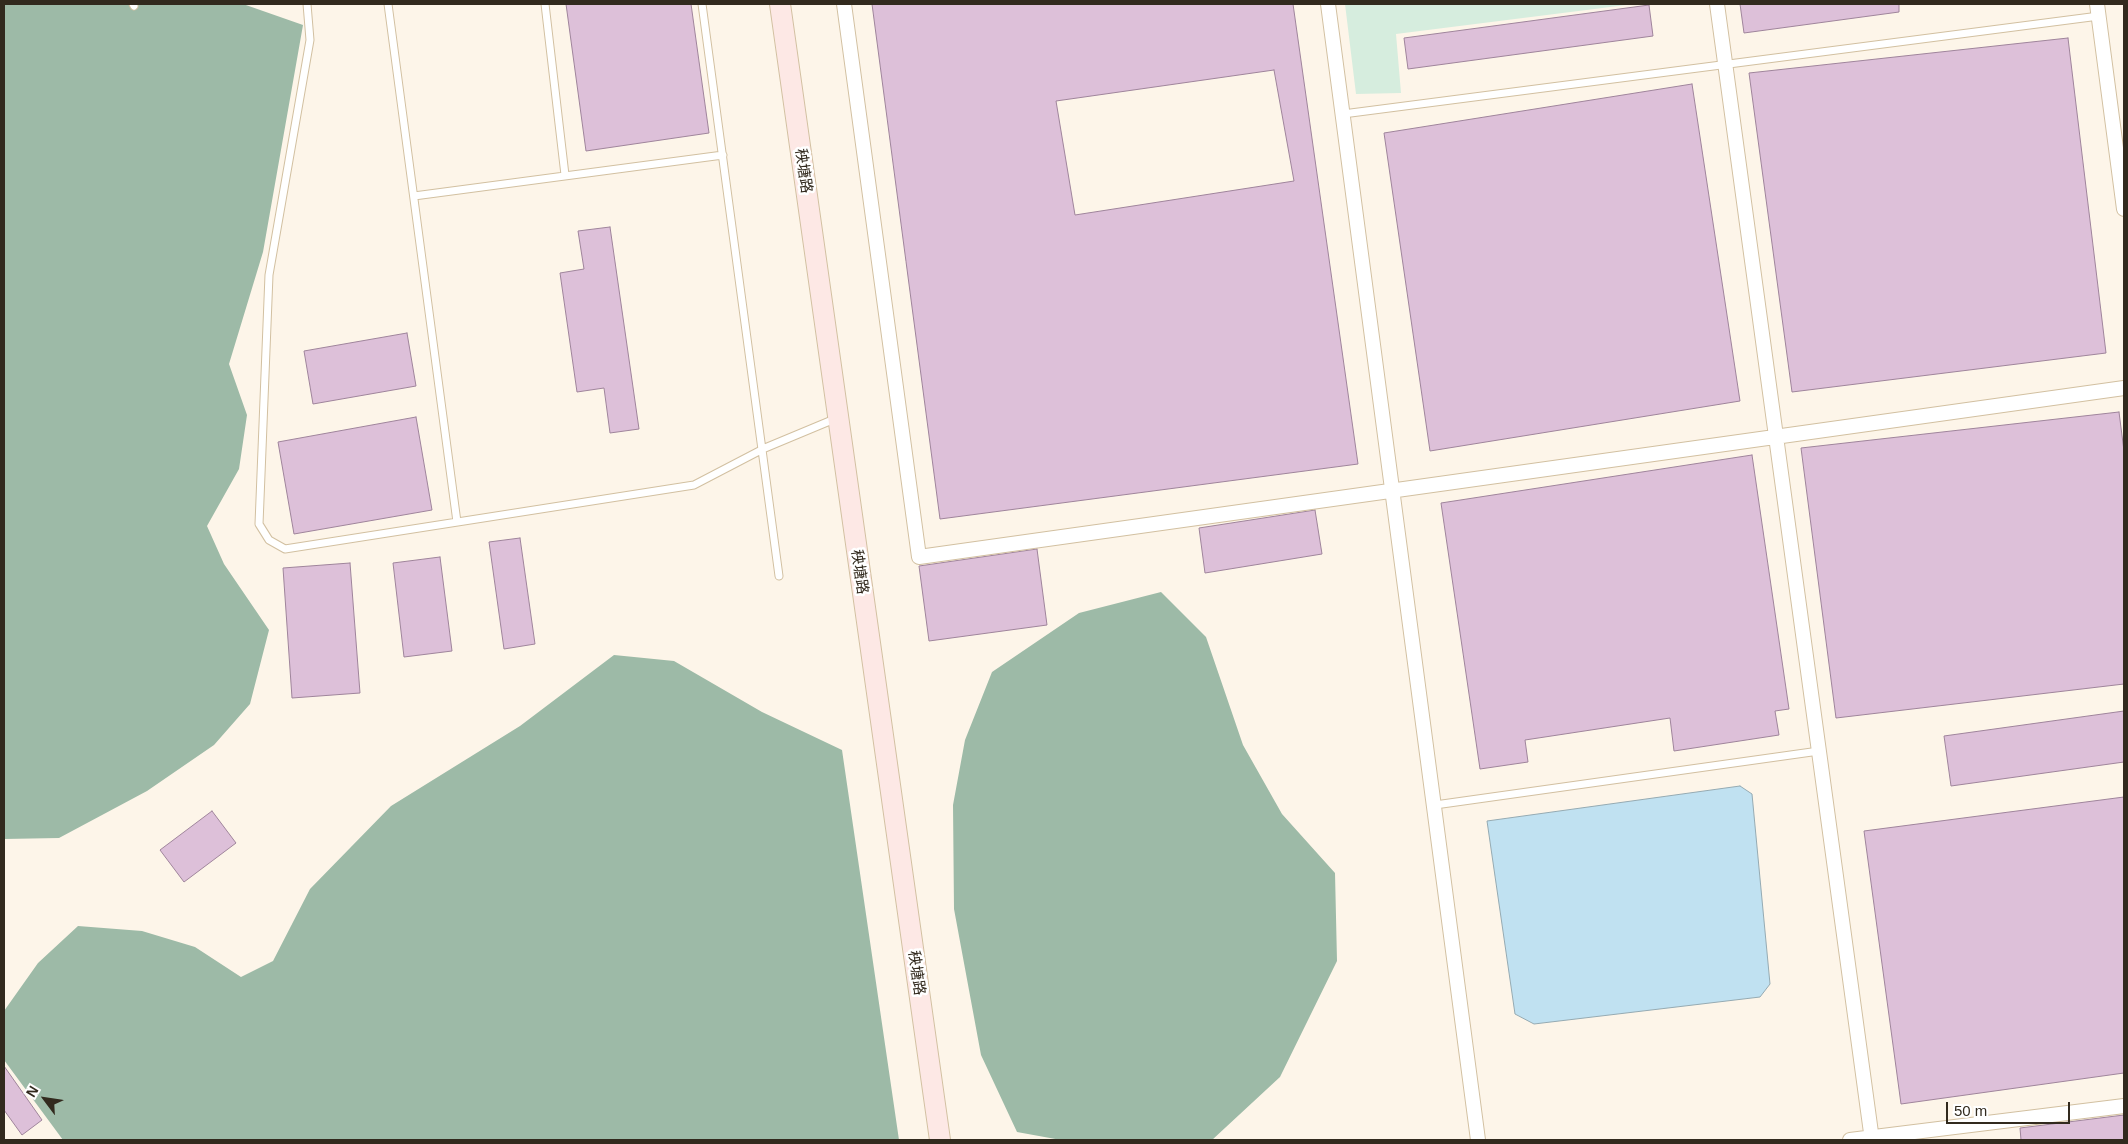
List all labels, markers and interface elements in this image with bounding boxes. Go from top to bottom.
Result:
street label: 秧塘路 [791,147,815,195]
street label: 秧塘路 [847,548,871,596]
street label: 秧塘路 [904,949,928,997]
north arrow [20,1074,70,1124]
text: N [23,1083,42,1100]
scale bar [1948,1092,2072,1124]
text: 50 m [1954,1102,1987,1119]

